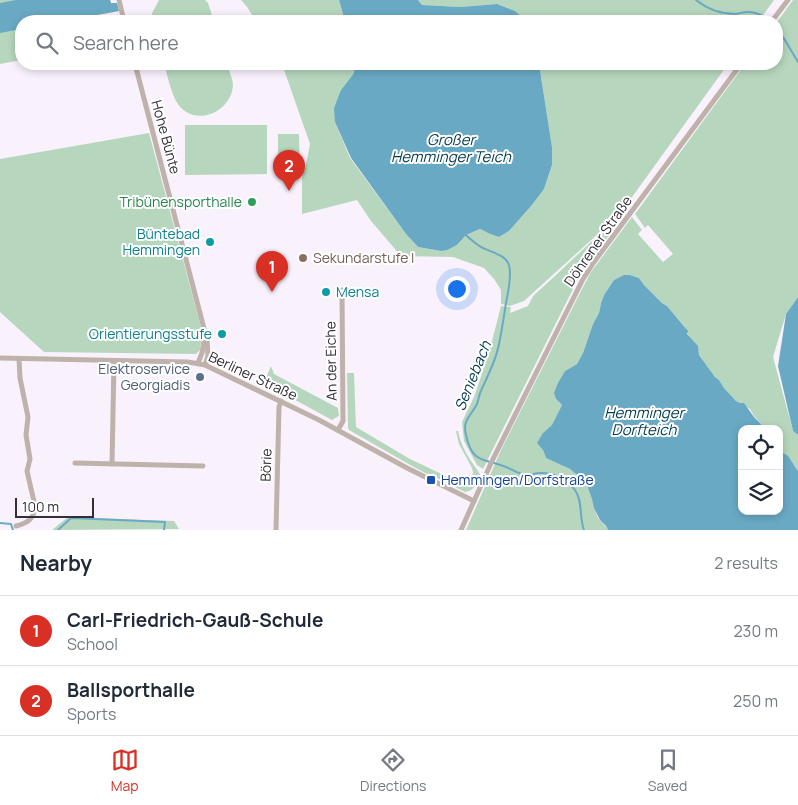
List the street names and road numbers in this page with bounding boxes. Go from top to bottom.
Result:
street label: Hohe Bünte [147,98,185,176]
street label: Döhrener Straße [559,192,636,290]
street label: An der Eiche [320,321,341,401]
street label: Berliner Straße [206,347,301,404]
street label: Börie [255,448,276,482]

